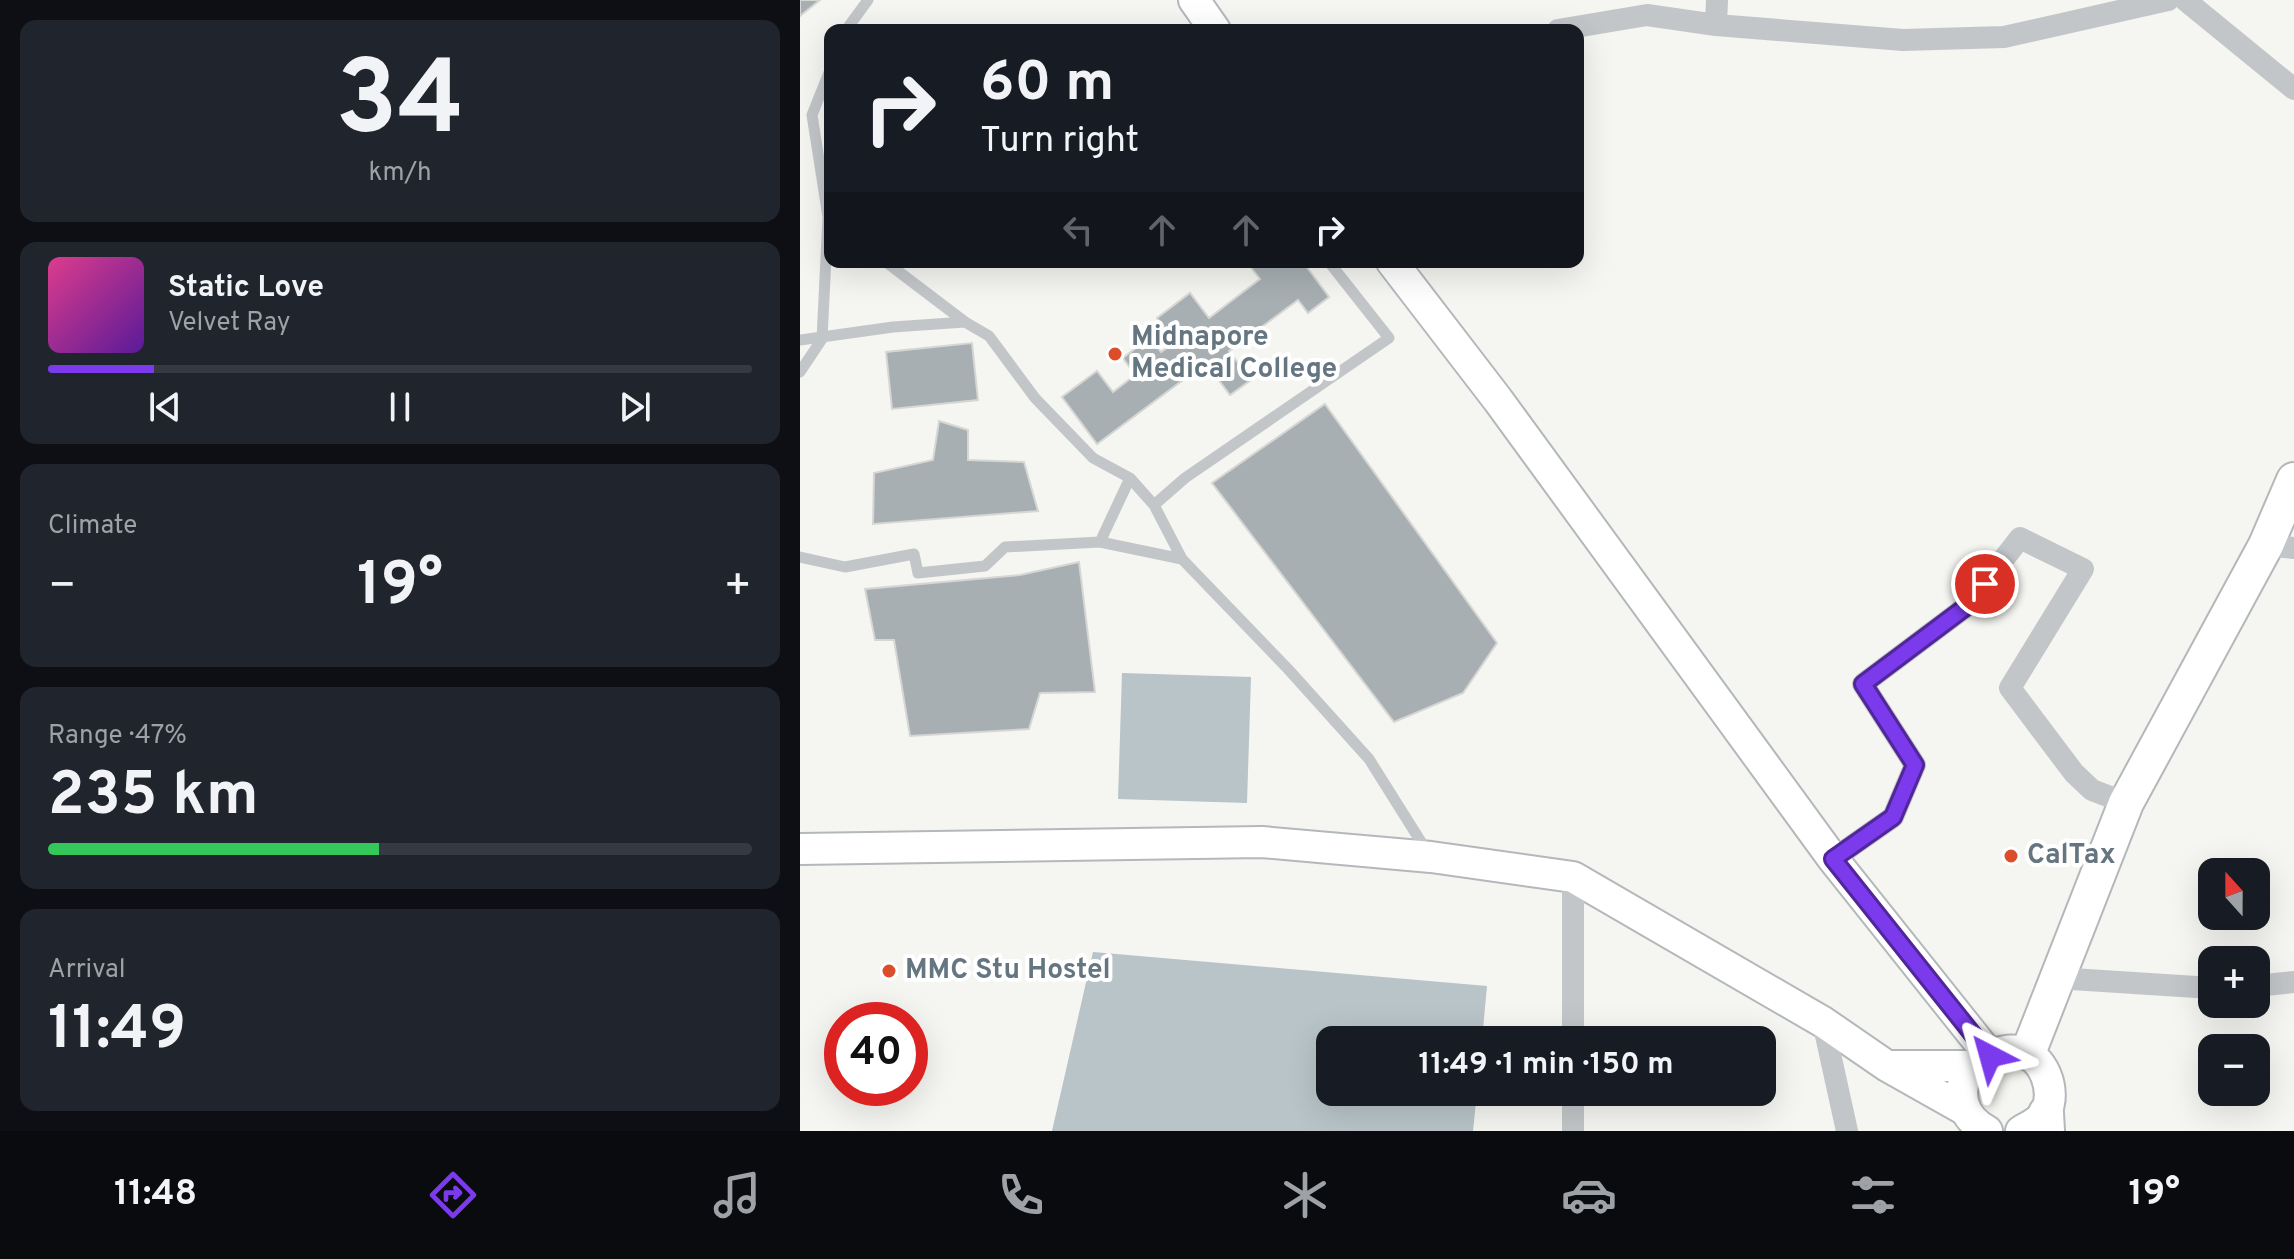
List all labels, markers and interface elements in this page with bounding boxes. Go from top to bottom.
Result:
text: 34 [335,39,465,171]
text: 60 m [980,50,1114,120]
icon: right [848,56,952,160]
text: Turn right [980,119,1139,165]
text: km/h [368,157,432,190]
icon: left [1056,208,1100,252]
icon: ahead [1140,208,1184,252]
icon: ahead [1224,208,1268,252]
icon: right [1308,208,1352,252]
text: Static Love [168,270,324,307]
text: Velvet Ray [168,307,291,340]
place label: Midnapore Medical College [1131,320,1337,388]
marker: Midnapore Medical College [1106,345,1124,363]
icon: previous [143,385,187,429]
icon: pause [378,385,422,429]
icon: next [613,385,657,429]
text: Climate [48,510,137,543]
text: 19° [357,550,443,626]
pin [1951,550,2019,618]
text: − [48,560,76,616]
text: + [724,560,752,616]
icon: arrive [1963,562,2007,606]
text: Range · 47% [48,720,187,753]
text: 235 km [48,760,259,836]
place label: CalTax [2027,838,2116,874]
marker: CalTax [2002,847,2020,865]
north arrow [2198,858,2270,930]
map controls [2198,858,2270,1106]
button: + [2198,946,2270,1018]
place label: MMC Stu Hostel [905,953,1111,989]
text: Arrival [48,954,126,987]
marker: MMC Stu Hostel [880,962,898,980]
text: 11:49 [48,994,186,1070]
speed limit sign: 40 [824,1002,928,1106]
position arrow [1948,1014,2032,1098]
button: − [2198,1034,2270,1106]
text: 11:49 · 1 min · 150 m [1419,1047,1673,1084]
icon: directions [425,1167,481,1223]
icon: music [709,1167,765,1223]
icon: phone [993,1167,1049,1223]
icon: climate [1277,1167,1333,1223]
icon: car [1561,1167,1617,1223]
icon: filters [1845,1167,1901,1223]
text: 11:48 [114,1172,197,1218]
text: 19° [2129,1172,2180,1218]

